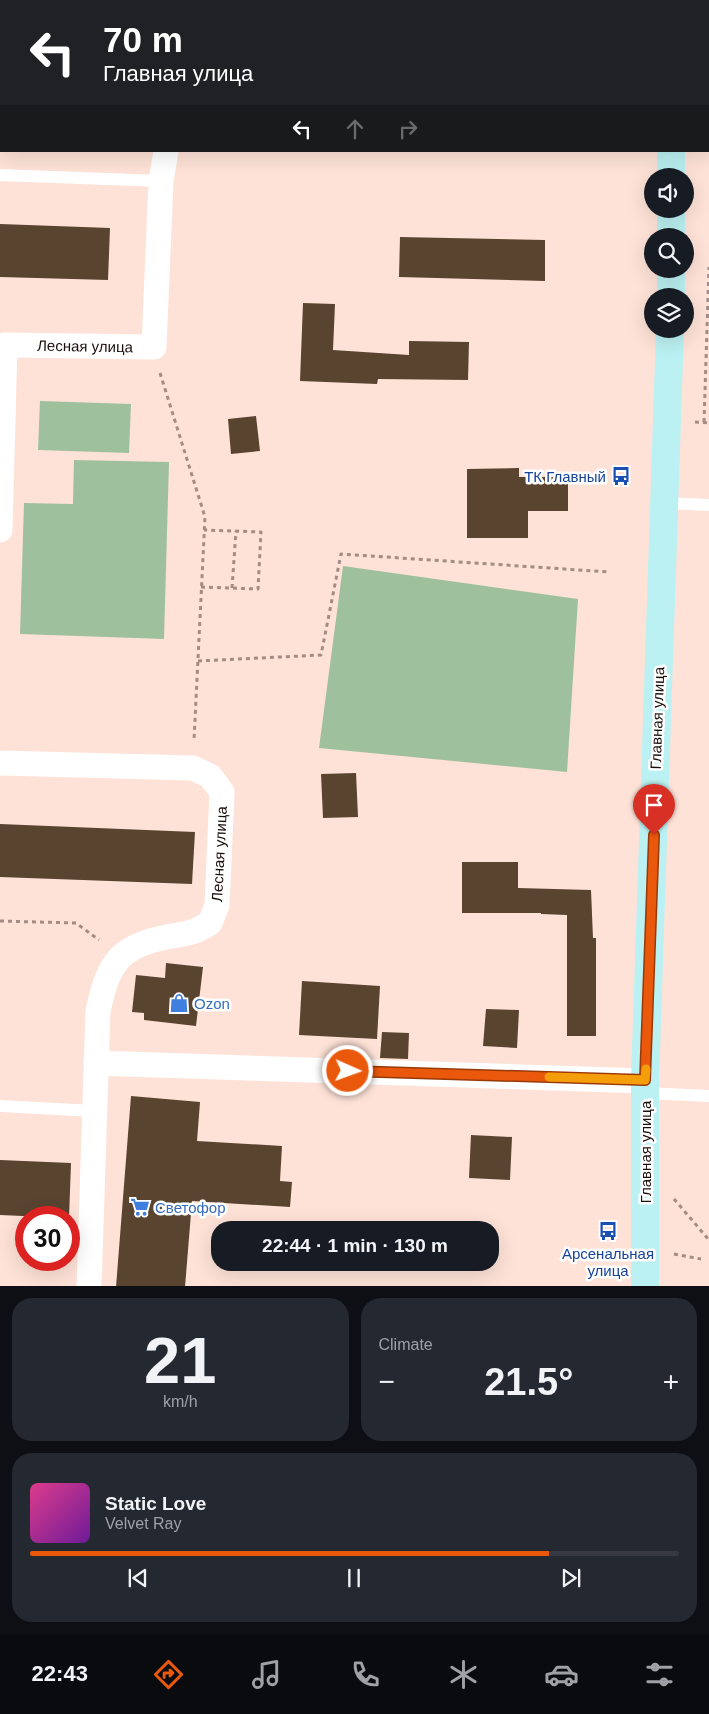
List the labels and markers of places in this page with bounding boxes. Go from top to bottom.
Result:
bus stop icon: ТК Главный [610,465,632,487]
place label: ТК Главный [524,468,606,485]
pin [633,784,675,835]
shop icon: Ozon [168,992,190,1014]
place label: Ozon [194,995,230,1012]
supermarket icon: Светофор [129,1196,151,1218]
place label: Светофор [155,1199,226,1216]
bus stop icon: Арсенальная улица [597,1220,619,1242]
place label: Арсенальная улица [562,1245,654,1279]

